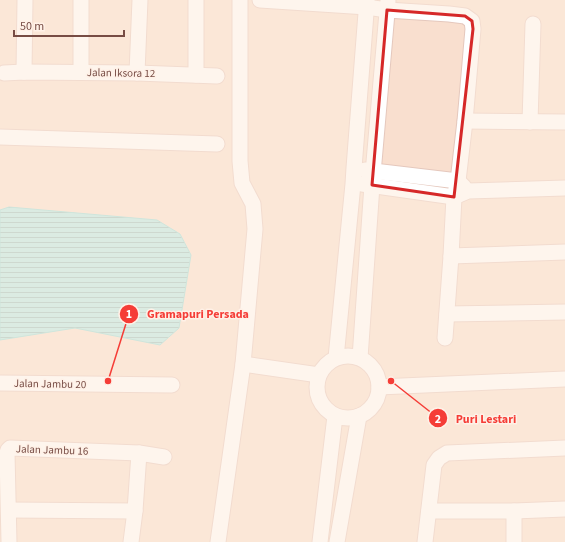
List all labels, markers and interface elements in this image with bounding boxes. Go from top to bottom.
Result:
scale bar [14,12,124,38]
text: 50 m [20,18,44,35]
street label: Jalan Iksora 12 [87,65,155,81]
callout: Gramapuri Persada [119,302,257,326]
text: 1 [126,306,132,323]
text: Gramapuri Persada [147,306,249,323]
street label: Jalan Jambu 20 [14,376,86,392]
callout: Puri Lestari [428,406,525,430]
text: 2 [435,411,441,428]
text: Puri Lestari [456,411,516,428]
street label: Jalan Jambu 16 [16,441,89,459]

